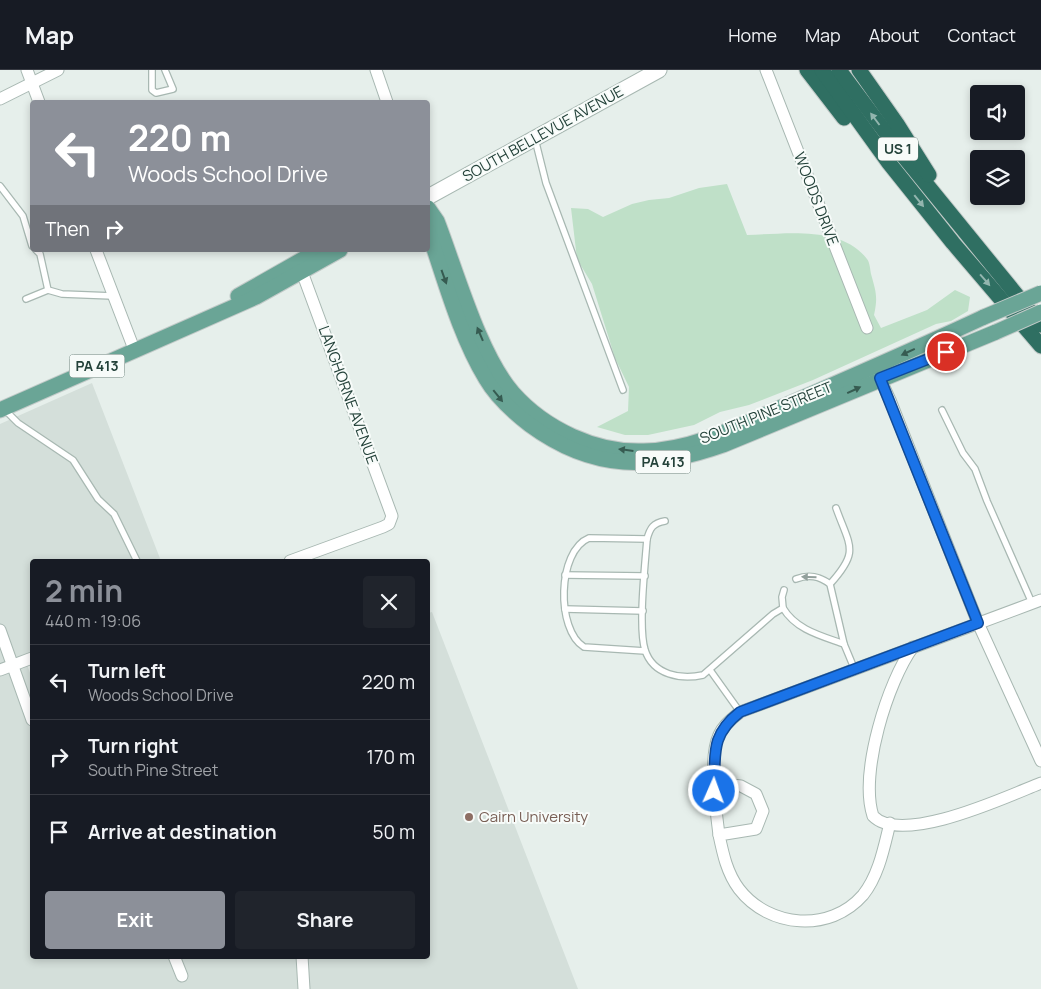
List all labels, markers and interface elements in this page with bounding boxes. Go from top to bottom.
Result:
text: Map [25,18,74,51]
text: Home [728,23,777,47]
text: Map [805,23,841,47]
text: About [869,23,919,47]
text: Contact [947,23,1016,47]
street label: SOUTH BELLEVUE AVENUE [459,81,627,187]
map controls [970,85,1025,205]
button: sound [970,85,1025,140]
one-way arrow [870,112,880,126]
text: 220 m [128,114,231,162]
icon: left [45,120,110,185]
road number: US 1 [878,138,918,160]
street label: WOODS DRIVE [789,149,844,249]
button: layers [970,150,1025,205]
text: Woods School Drive [128,159,328,189]
one-way arrow [914,194,925,207]
icon: right [100,215,128,243]
text: Then [45,216,90,242]
one-way arrow [440,270,448,285]
one-way arrow [979,273,990,286]
street label: LANGHORNE AVENUE [314,323,383,467]
one-way arrow [476,326,484,341]
pin [925,331,967,373]
icon: arrive [932,338,960,366]
one-way arrow [901,349,915,357]
road number: PA 413 [70,354,124,378]
street label: SOUTH PINE STREET [697,376,835,449]
one-way arrow [847,386,861,394]
one-way arrow [493,389,504,402]
one-way arrow [618,446,634,454]
road number: PA 413 [636,451,690,474]
text: 2 min [45,570,123,611]
one-way arrow [801,573,817,581]
button: close [363,576,415,628]
text: 440 m · 19:06 [45,610,141,632]
text: Turn left [88,658,166,684]
icon: left [45,668,73,696]
text: 220 m [362,669,415,695]
text: Woods School Drive [88,684,234,706]
text: Turn right [88,733,178,759]
icon: right [45,743,73,771]
text: 170 m [367,744,415,770]
text: South Pine Street [88,759,218,781]
position arrow [687,764,739,816]
place label: Cairn University [479,806,588,827]
marker: Cairn University [463,811,475,823]
icon: arrive [45,818,73,846]
text: Arrive at destination [88,819,277,845]
text: 50 m [373,819,415,845]
button: Exit [45,891,225,949]
button: Share [235,891,415,949]

